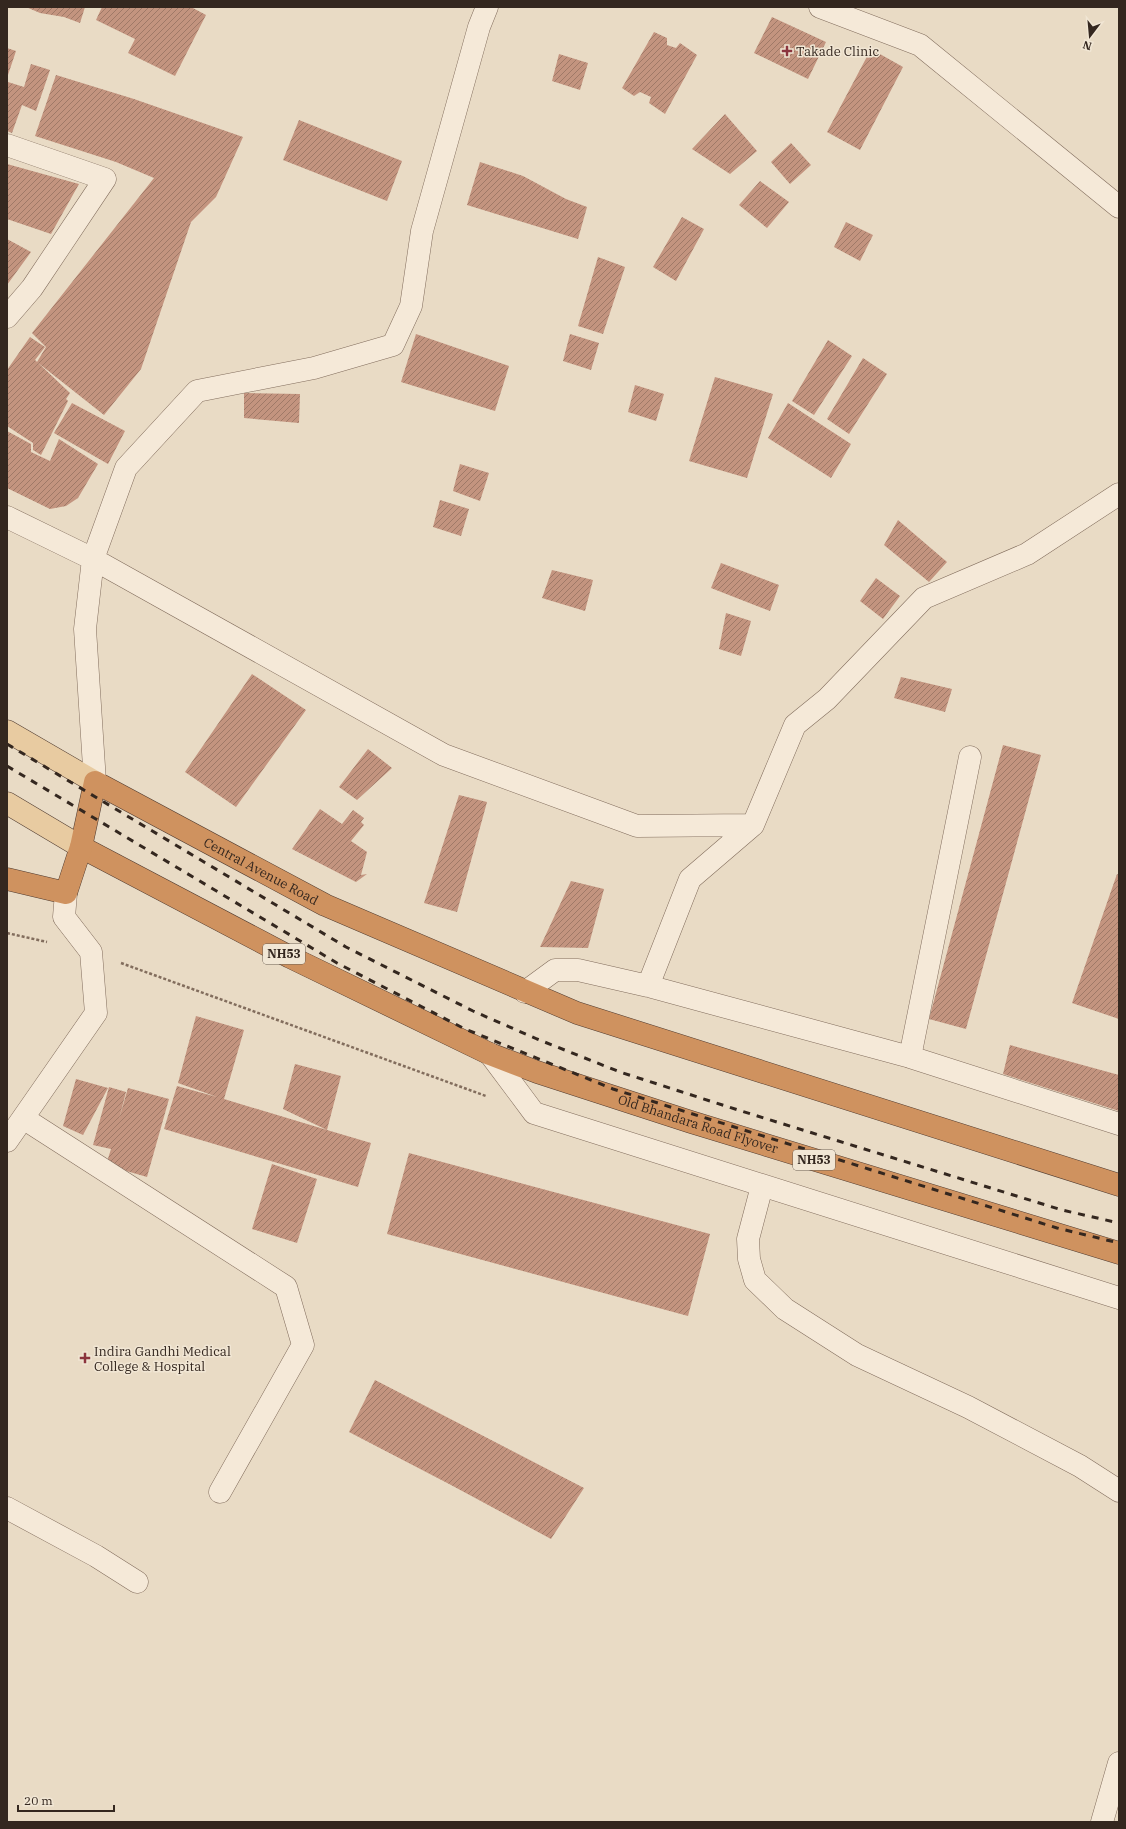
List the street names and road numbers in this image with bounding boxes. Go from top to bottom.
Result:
street label: Central Avenue Road [201,834,321,909]
road number: NH53 [263,944,305,964]
street label: Old Bhandara Road Flyover [616,1091,780,1157]
road number: NH53 [793,1150,835,1170]

